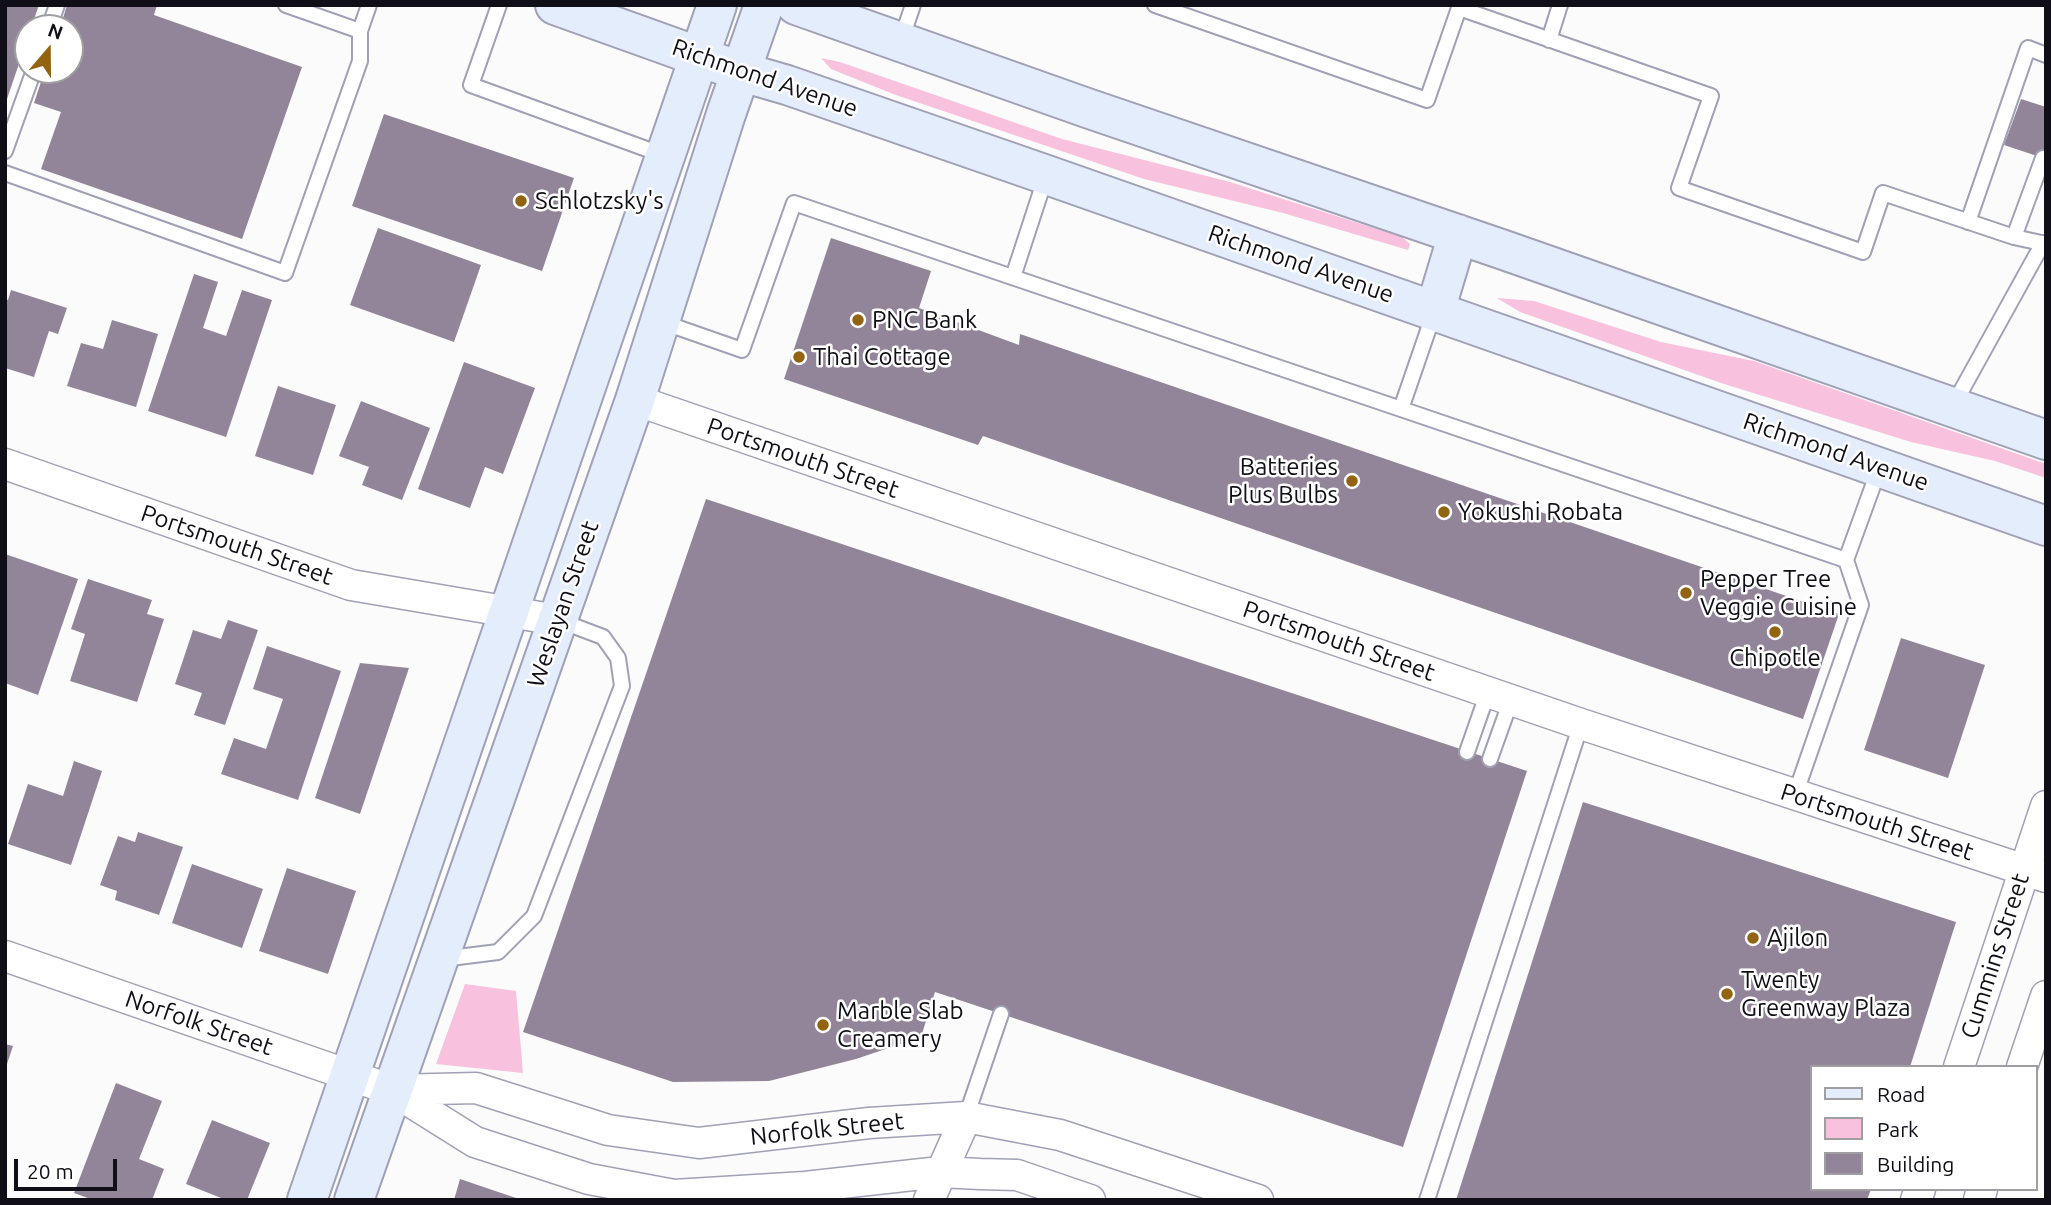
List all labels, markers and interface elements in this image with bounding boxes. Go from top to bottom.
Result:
north arrow [14,14,84,84]
text: N [45,18,66,44]
street label: Richmond Avenue [668,33,862,123]
place label: Schlotzsky's [535,187,664,215]
marker: Schlotzsky's [513,193,529,209]
street label: Richmond Avenue [1204,219,1398,309]
place label: PNC Bank [872,306,977,334]
marker: PNC Bank [850,312,866,328]
place label: Thai Cottage [813,343,951,371]
marker: Thai Cottage [791,349,807,365]
street label: Richmond Avenue [1739,407,1933,497]
street label: Portsmouth Street [703,412,903,504]
place label: Batteries Plus Bulbs [1228,453,1338,509]
marker: Batteries Plus Bulbs [1344,473,1360,489]
place label: Yokushi Robata [1458,498,1623,526]
street label: Portsmouth Street [137,499,337,591]
marker: Yokushi Robata [1436,504,1452,520]
street label: Weslayan Street [521,517,605,691]
place label: Pepper Tree Veggie Cuisine [1700,565,1857,621]
marker: Pepper Tree Veggie Cuisine [1678,585,1694,601]
street label: Portsmouth Street [1239,595,1439,687]
marker: Chipotle [1767,624,1783,640]
place label: Chipotle [1729,644,1821,672]
street label: Portsmouth Street [1777,777,1977,867]
street label: Cummins Street [1955,870,2035,1042]
place label: Ajilon [1767,924,1828,952]
marker: Ajilon [1745,930,1761,946]
place label: Twenty Greenway Plaza [1741,966,1910,1022]
street label: Norfolk Street [121,984,277,1062]
marker: Twenty Greenway Plaza [1719,986,1735,1002]
place label: Marble Slab Creamery [837,997,964,1053]
marker: Marble Slab Creamery [815,1017,831,1033]
legend [1810,1065,2037,1191]
text: Road [1877,1082,1925,1106]
street label: Norfolk Street [749,1107,905,1151]
text: Park [1877,1117,1919,1141]
scale bar [18,1146,121,1190]
text: Building [1877,1152,1954,1176]
text: 20 m [27,1159,74,1183]

